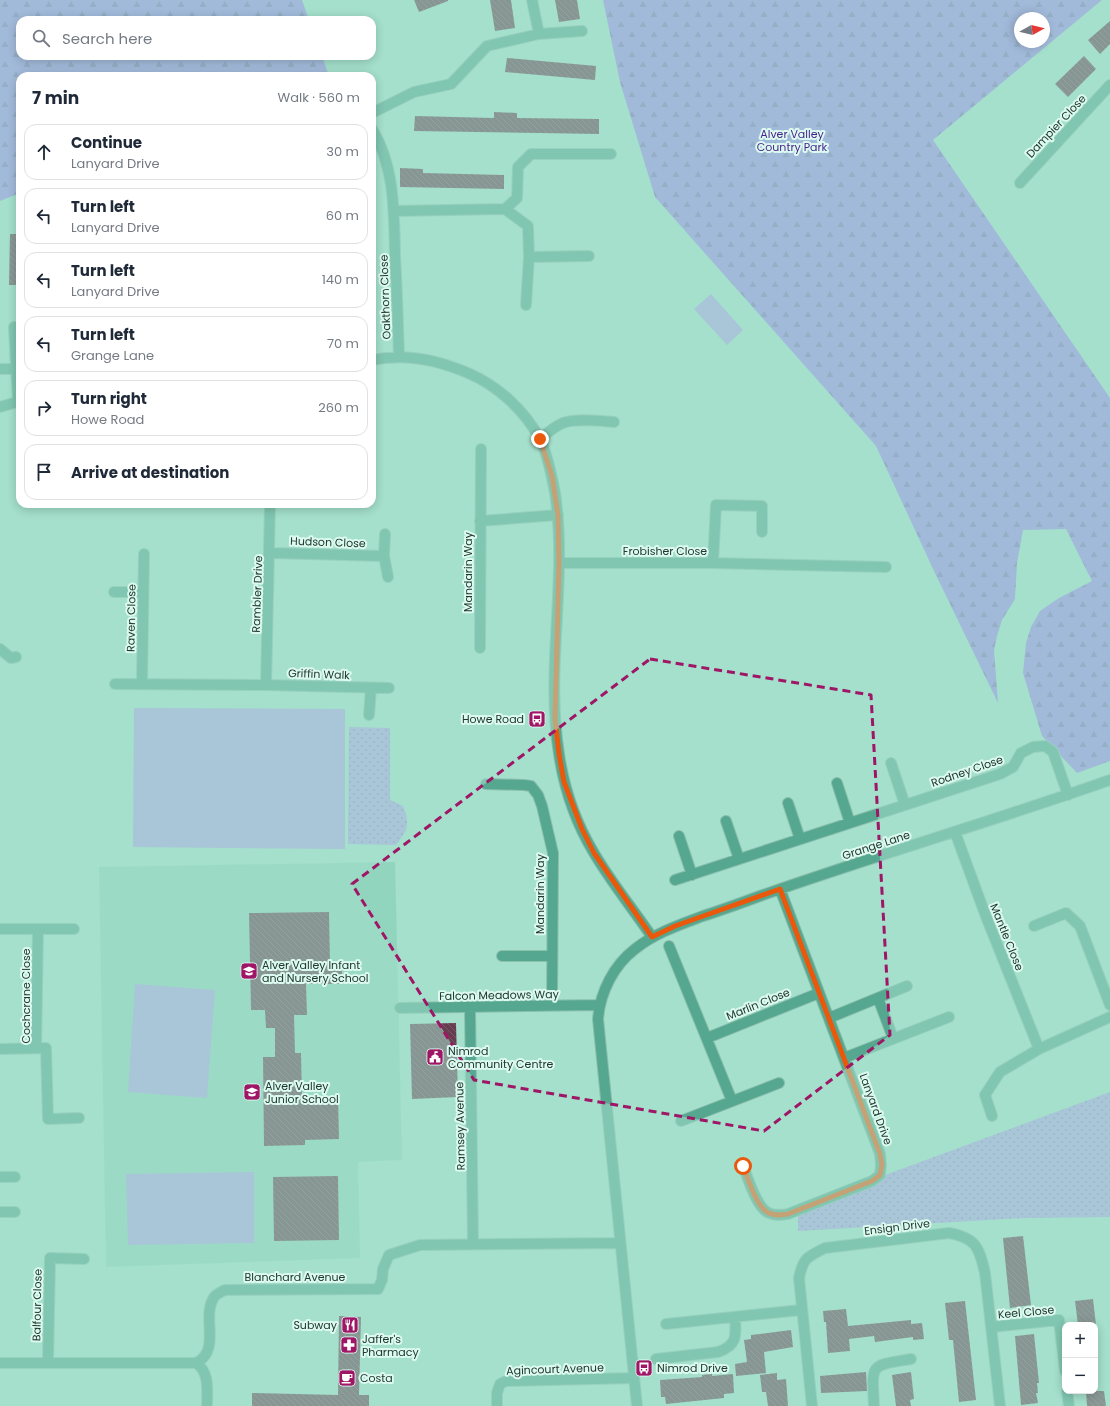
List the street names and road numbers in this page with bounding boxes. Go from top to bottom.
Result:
street label: Dampier Close [1022,91,1090,161]
street label: Oakthorn Close [376,254,394,340]
street label: Mandarin Way [460,531,476,612]
street label: Hudson Close [290,533,366,551]
street label: Frobisher Close [623,543,707,559]
street label: Rambler Drive [248,555,266,633]
street label: Raven Close [122,584,140,652]
street label: Griffin Walk [288,665,351,683]
street label: Rodney Close [929,751,1005,791]
street label: Grange Lane [840,826,912,863]
street label: Mandarin Way [532,853,548,934]
street label: Mantle Close [986,901,1028,973]
street label: Cochcrane Close [18,948,34,1044]
street label: Marlin Close [724,984,792,1024]
street label: Falcon Meadows Way [439,986,560,1004]
street label: Lanyard Drive [856,1071,896,1147]
street label: Ramsey Avenue [451,1081,469,1170]
street label: Ensign Drive [863,1215,931,1239]
street label: Balfour Close [28,1268,46,1341]
street label: Blanchard Avenue [245,1269,346,1285]
street label: Keel Close [997,1302,1055,1322]
street label: Agincourt Avenue [506,1359,604,1379]

